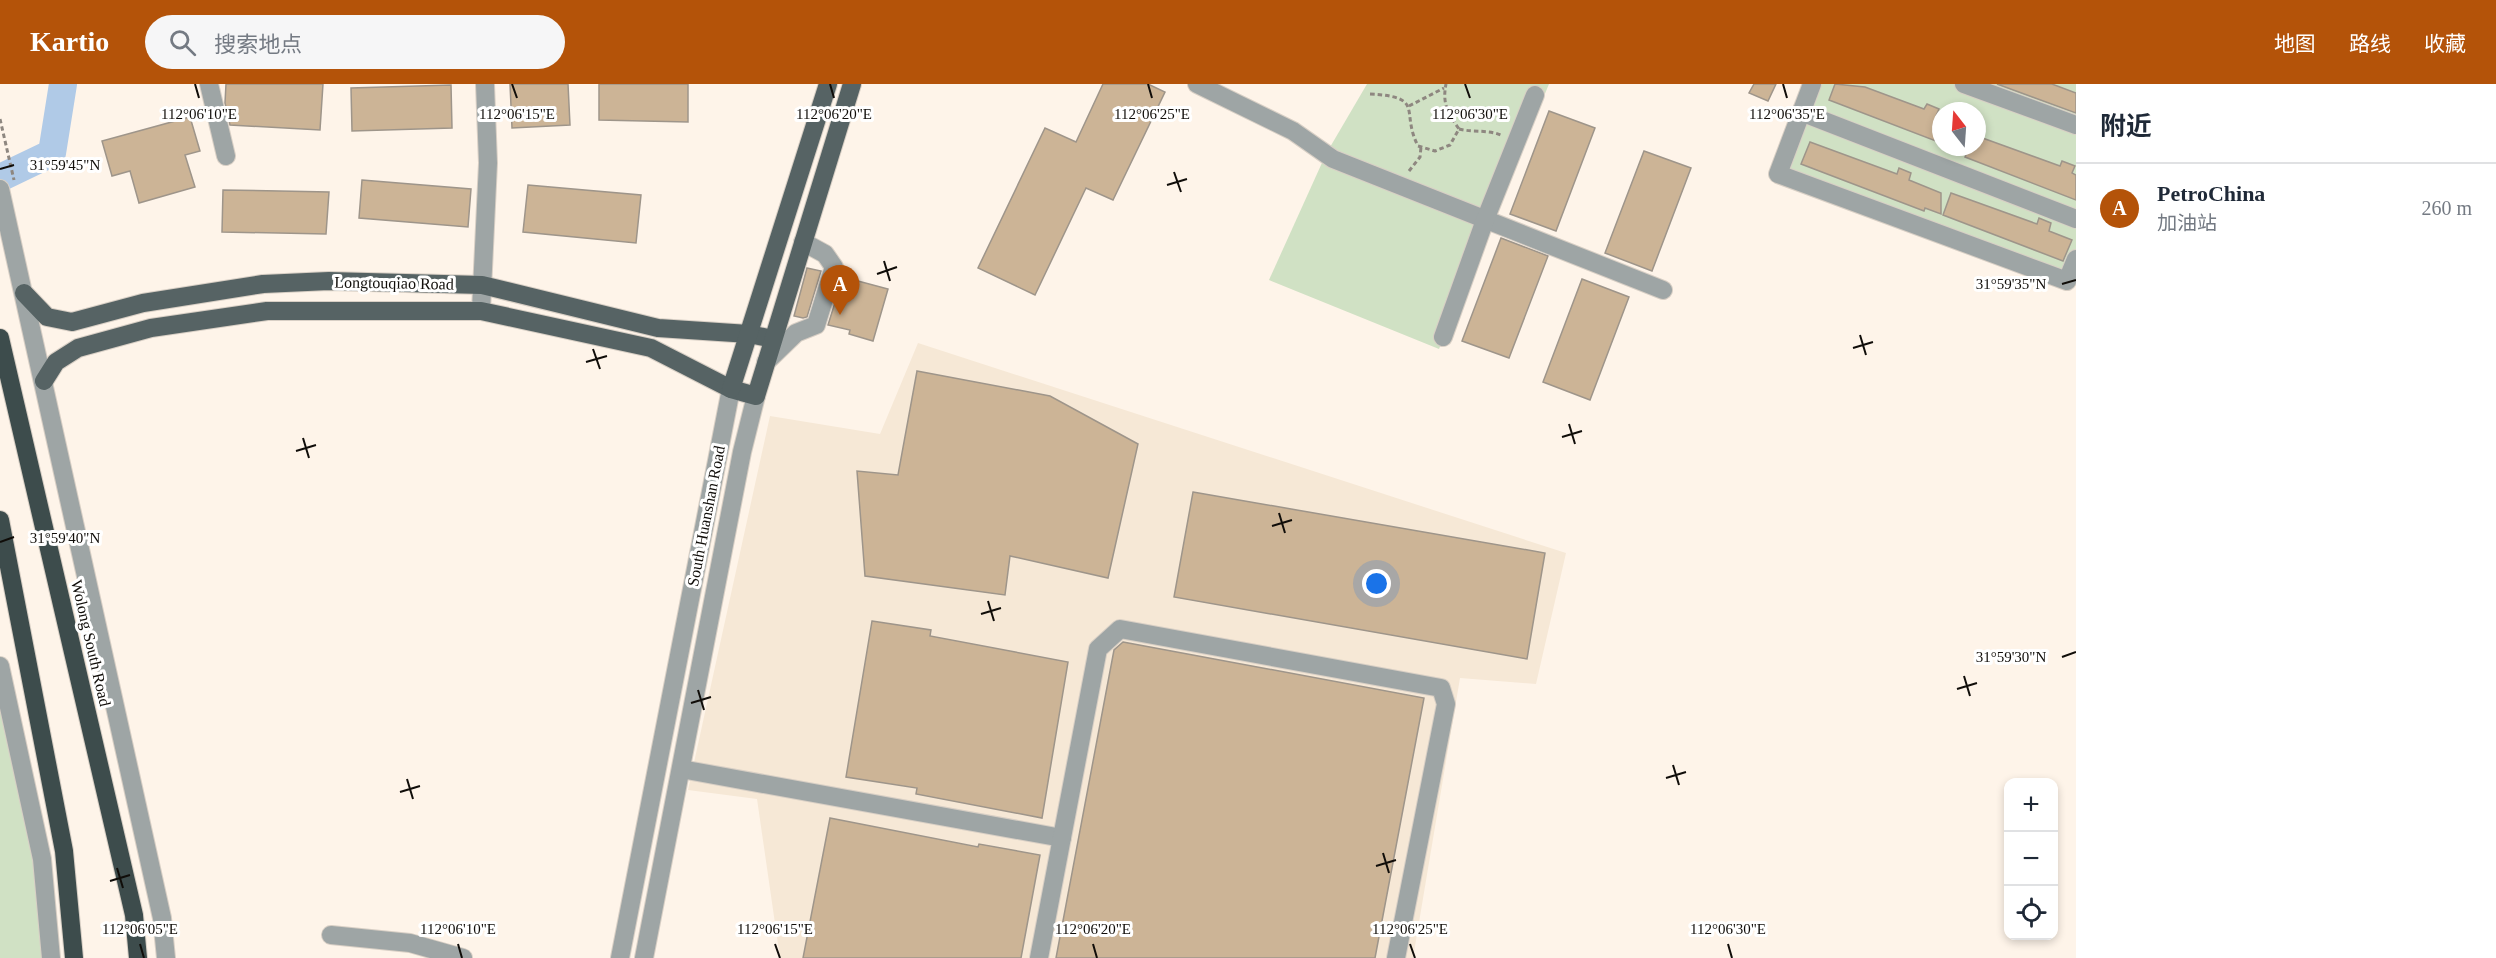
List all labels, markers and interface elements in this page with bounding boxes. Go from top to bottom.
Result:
search box [145,15,565,69]
text: Kartio [30,26,109,57]
icon: search [166,26,199,59]
text: 搜索地点 [214,32,302,57]
text: 地图 [2274,32,2316,56]
text: 路线 [2349,32,2391,56]
text: 收藏 [2424,32,2466,56]
north arrow [1932,102,1986,156]
text: 112°06'10"E [161,106,237,122]
text: 112°06'15"E [479,106,555,122]
text: 112°06'20"E [796,106,872,122]
text: 112°06'25"E [1114,106,1190,122]
text: 112°06'30"E [1432,106,1508,122]
text: 112°06'35"E [1749,106,1825,122]
text: 附近 [2100,112,2152,141]
text: 31°59'45"N [30,157,100,173]
text: PetroChina [2157,181,2265,206]
text: A [2112,197,2127,219]
text: 260 m [2421,197,2472,219]
text: 加油站 [2157,212,2217,234]
pin: A [820,266,860,315]
street label: Longtouqiao Road [334,273,454,294]
text: 31°59'35"N [1976,276,2046,292]
street label: South Huanshan Road [684,444,728,588]
text: 31°59'40"N [30,530,100,546]
your location [1362,569,1391,598]
street label: Wolong South Road [67,578,114,708]
text: 31°59'30"N [1976,649,2046,665]
map controls [2004,778,2058,940]
button: + [2004,778,2058,832]
button: − [2004,832,2058,886]
button: locate [2004,886,2058,940]
text: 112°06'05"E [102,921,178,937]
text: 112°06'10"E [420,921,496,937]
text: 112°06'15"E [737,921,813,937]
text: 112°06'20"E [1055,921,1131,937]
text: 112°06'25"E [1372,921,1448,937]
text: 112°06'30"E [1690,921,1766,937]

